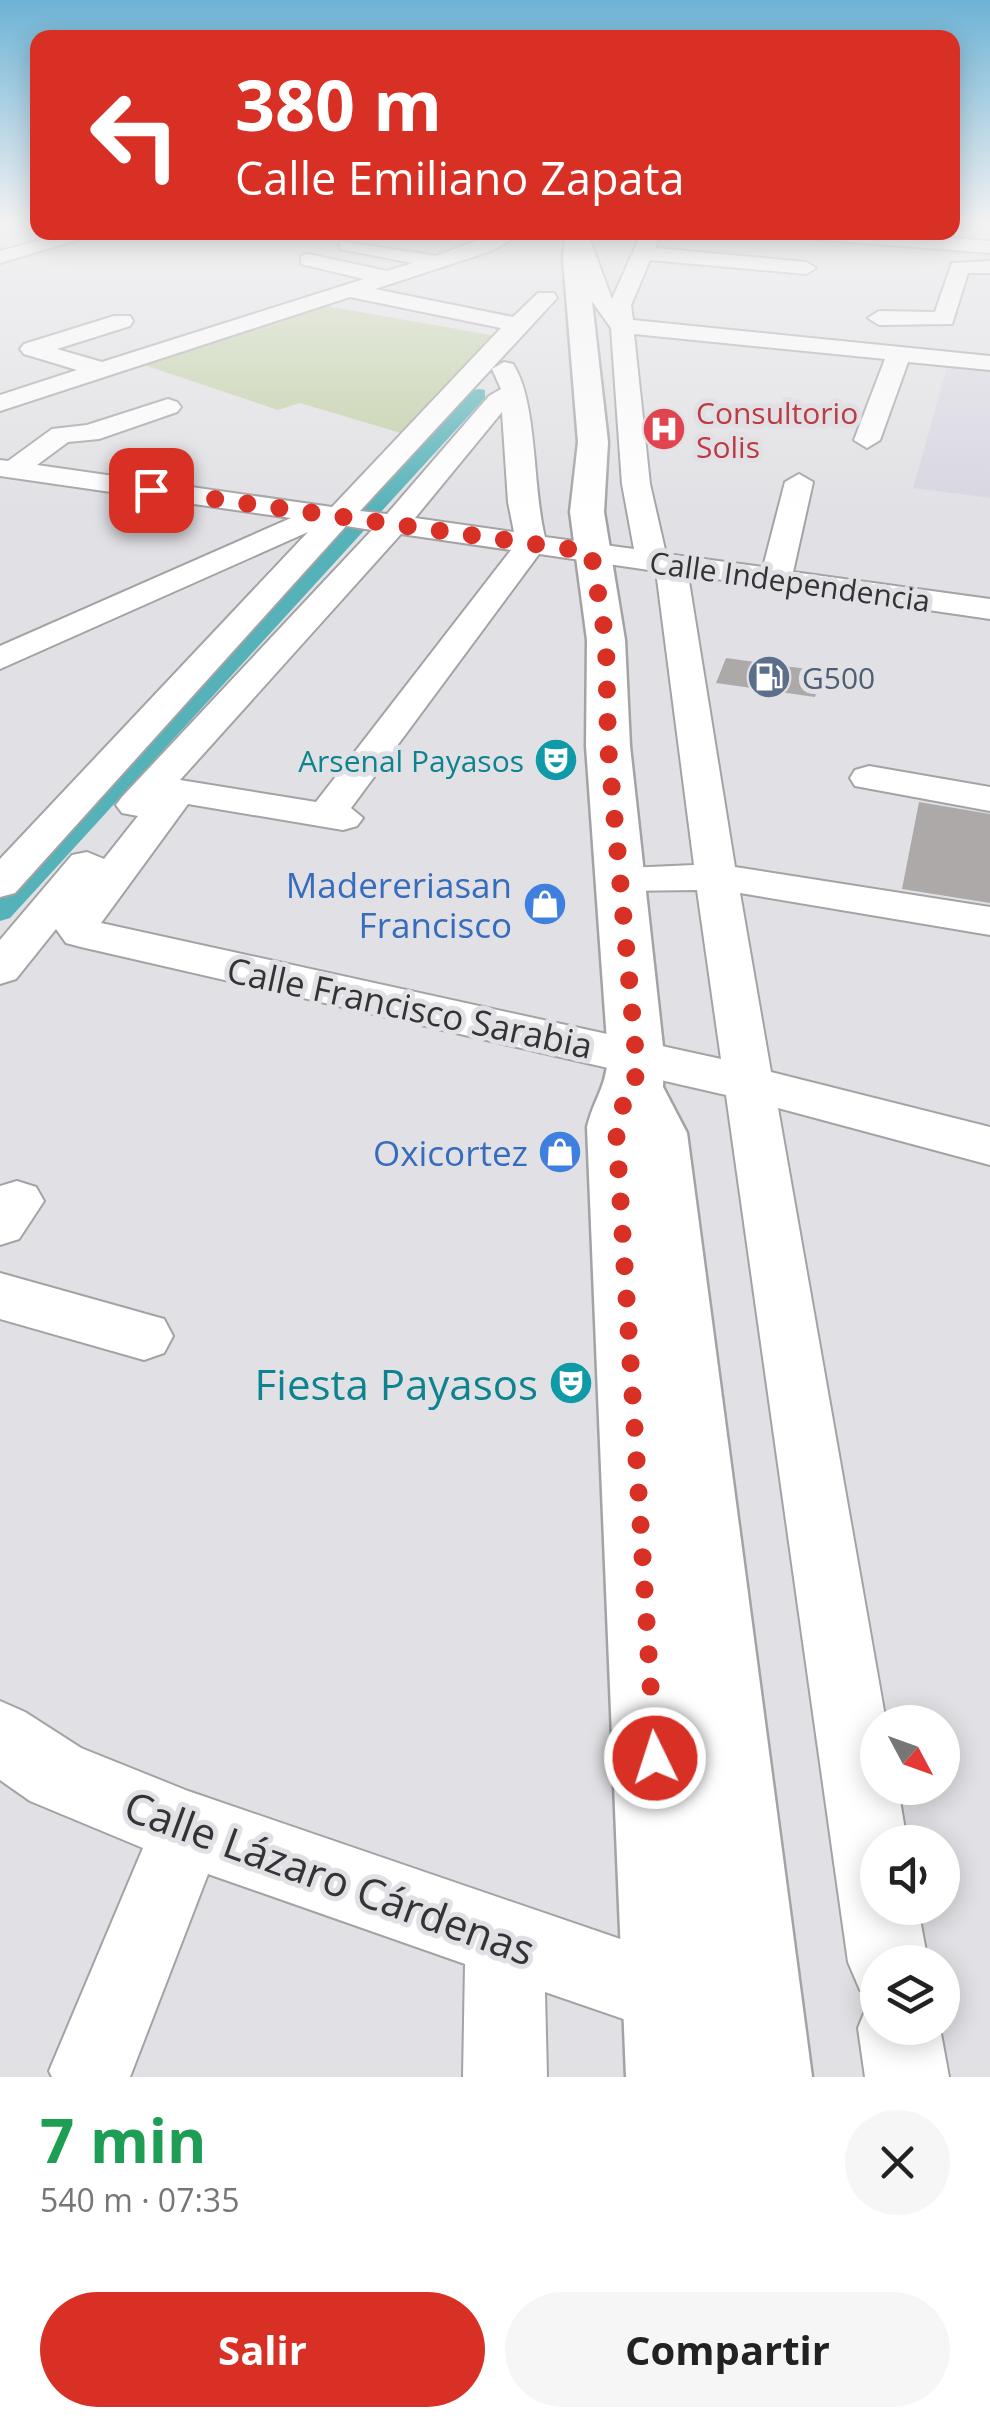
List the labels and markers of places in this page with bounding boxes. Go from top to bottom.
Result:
place label: Consultorio Solis [696,392,858,467]
hospital icon: Consultorio Solis [641,406,687,452]
pin [109,448,194,533]
fuel station icon: G500 [746,654,792,700]
place label: G500 [802,657,875,698]
theatre icon: Arsenal Payasos [533,737,579,783]
place label: Arsenal Payasos [298,740,524,781]
place label: Madereriasan Francisco [286,861,512,948]
shop icon: Madereriasan Francisco [522,881,568,927]
place label: Oxicortez [373,1129,528,1176]
shop icon: Oxicortez [537,1129,583,1175]
place label: Fiesta Payasos [255,1355,538,1412]
theatre icon: Fiesta Payasos [548,1360,594,1406]

